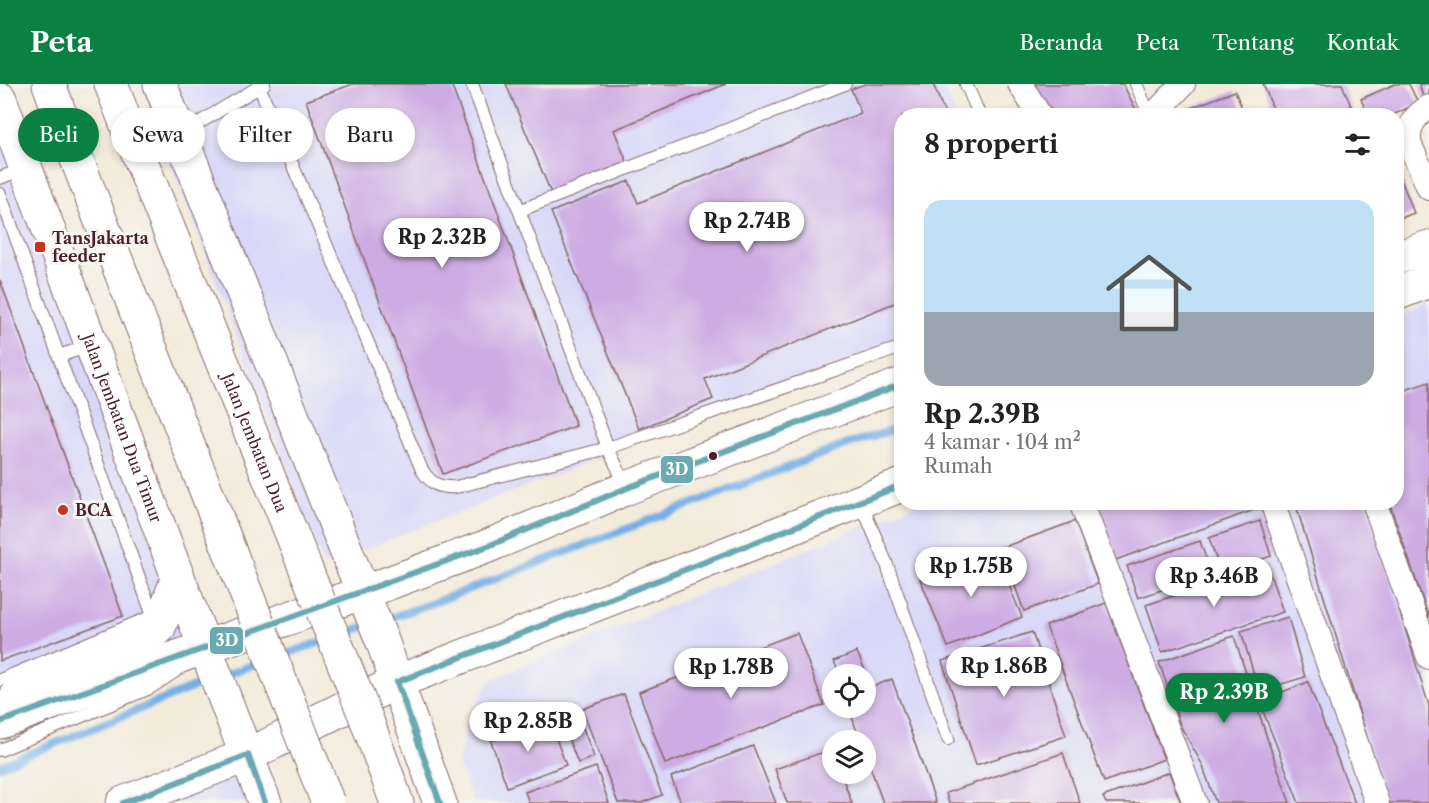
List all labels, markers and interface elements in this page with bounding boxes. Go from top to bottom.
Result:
text: Peta [30,25,93,59]
text: Beranda [1020,30,1103,55]
text: Peta [1136,30,1179,55]
text: Tentang [1212,30,1294,55]
text: Kontak [1327,30,1399,55]
chip: Beli [18,108,99,162]
chip: Sewa [111,108,205,162]
chip: Filter [217,108,313,162]
chip: Baru [325,108,415,162]
text: 8 properti [924,128,1058,160]
icon: filters [1341,128,1374,161]
pin: Rp 2.74B [685,202,809,253]
text: Rp 2.74B [703,209,791,233]
pin: Rp 2.32B [380,218,504,269]
text: Rp 2.32B [397,225,487,249]
place label: TansJakarta feeder [52,228,150,266]
icon: home [1095,239,1203,347]
marker: TansJakarta feeder [33,240,47,254]
street label: Jalan Jembatan Dua Timur [77,328,167,526]
street label: Jalan Jembatan Dua [217,367,292,516]
text: Rp 2.39B [924,398,1040,430]
text: 4 kamar · 104 m² [924,430,1081,454]
unlabelled marker [707,450,719,462]
text: Rumah [924,454,993,478]
line badge: 3D [660,455,694,484]
text: 3D [666,459,689,479]
place label: BCA [75,500,113,520]
marker: BCA [56,503,70,517]
pin: Rp 1.75B [909,547,1033,598]
text: Rp 1.75B [929,554,1013,578]
pin: Rp 3.46B [1152,557,1276,608]
text: Rp 3.46B [1169,564,1259,588]
line badge: 3D [209,626,244,655]
text: 3D [216,630,239,650]
pin: Rp 1.86B [942,647,1066,698]
pin: Rp 1.78B [669,648,793,699]
text: Rp 1.86B [960,654,1048,678]
text: Rp 1.78B [688,655,774,679]
map controls [822,664,876,784]
button: locate [822,664,876,718]
pin: Rp 2.39B [1162,673,1286,724]
text: Rp 2.39B [1179,680,1269,704]
pin: Rp 2.85B [466,702,590,753]
text: Rp 2.85B [483,709,573,733]
button: layers [822,730,876,784]

